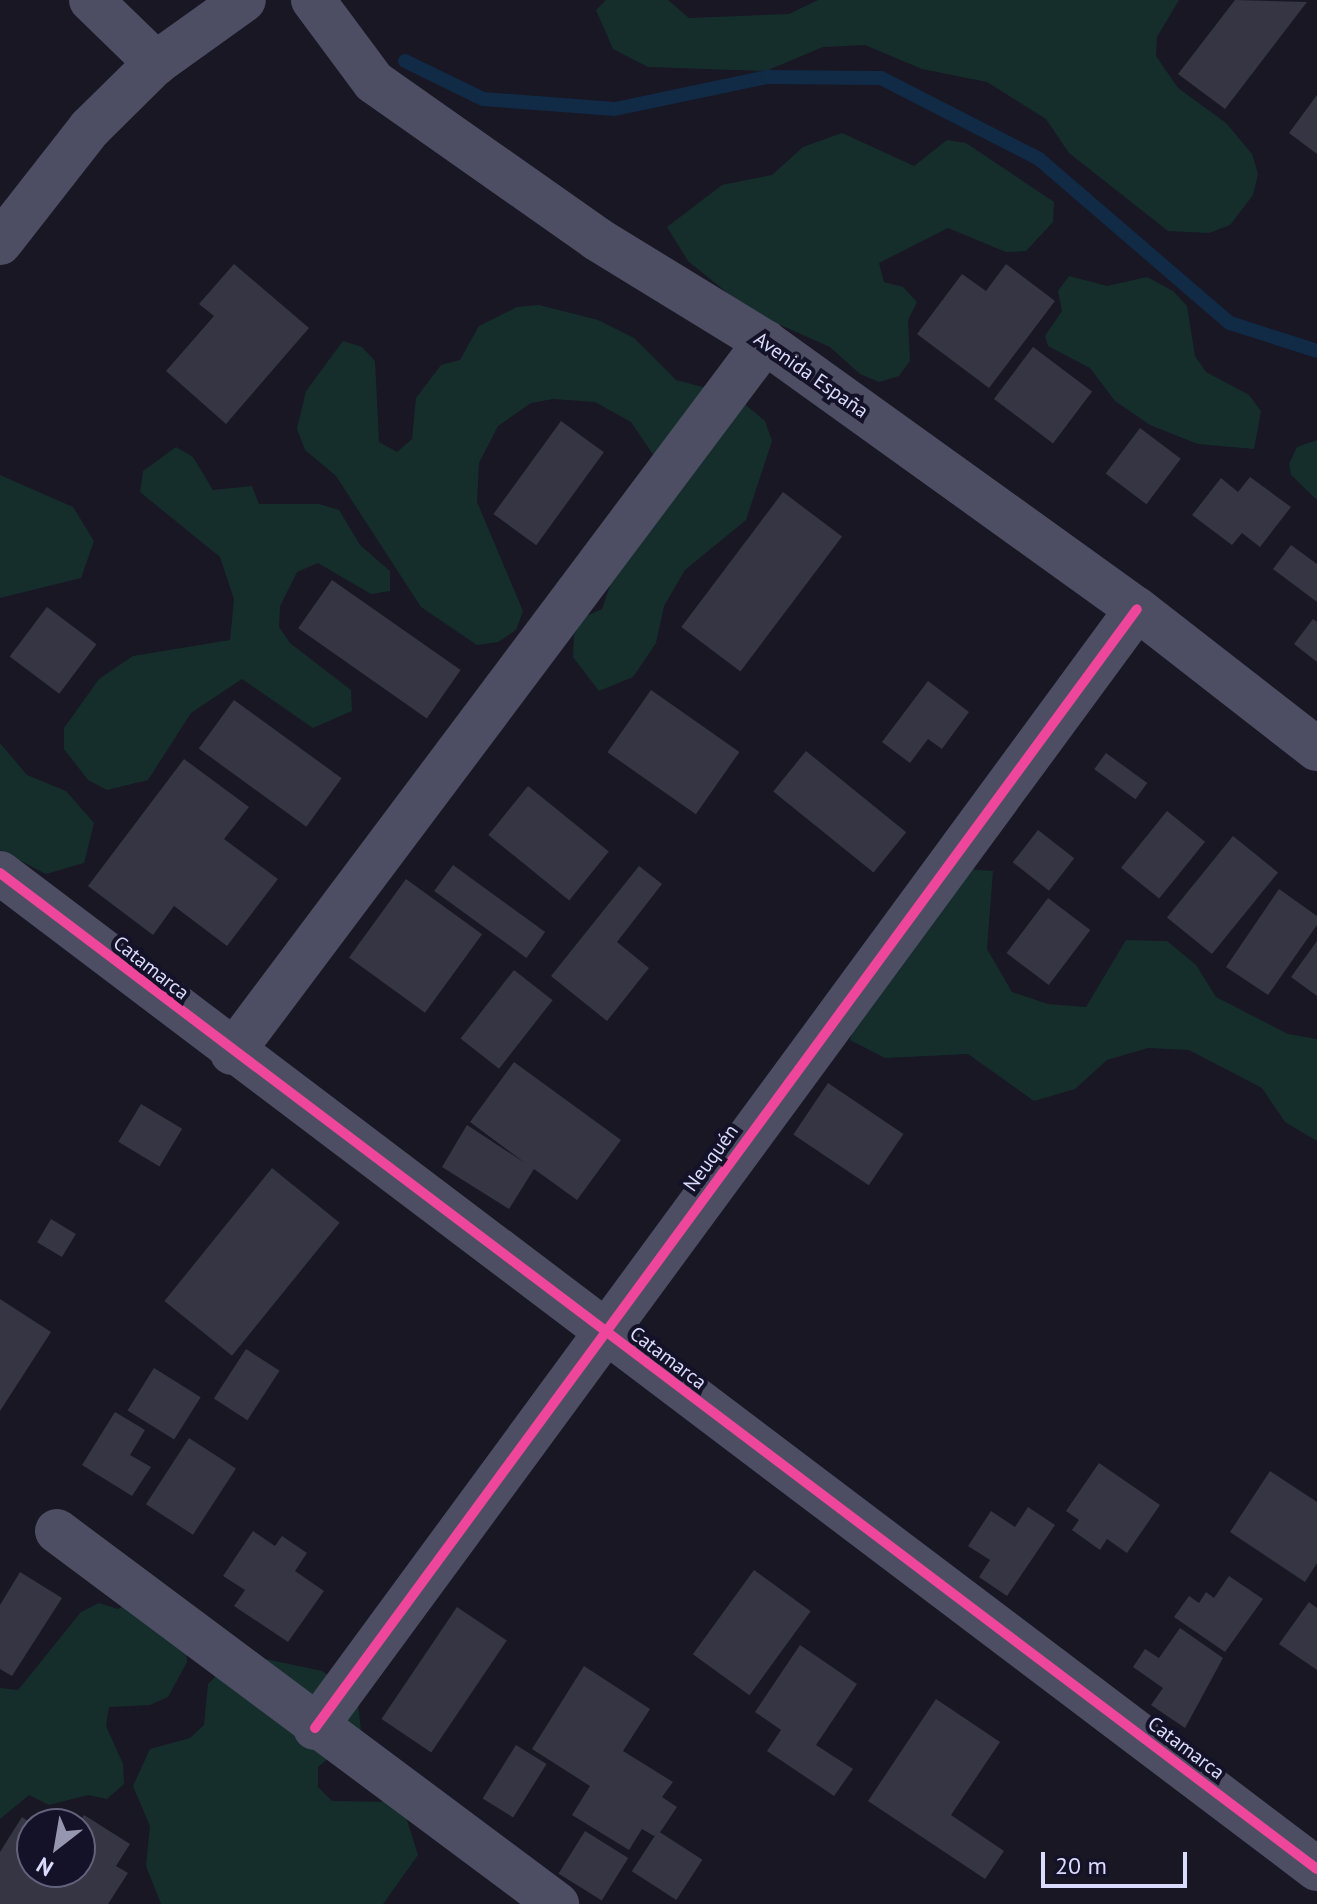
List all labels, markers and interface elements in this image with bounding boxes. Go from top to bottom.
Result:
street label: Avenida España [749,327,873,423]
street label: Catamarca [108,931,194,1005]
street label: Neuquén [679,1120,743,1196]
street label: Catamarca [625,1321,711,1395]
street label: Catamarca [1143,1711,1229,1785]
north arrow [16,1808,96,1888]
scale bar [1045,1836,1191,1886]
text: 20 m [1055,1850,1107,1881]
text: N [31,1851,58,1883]

